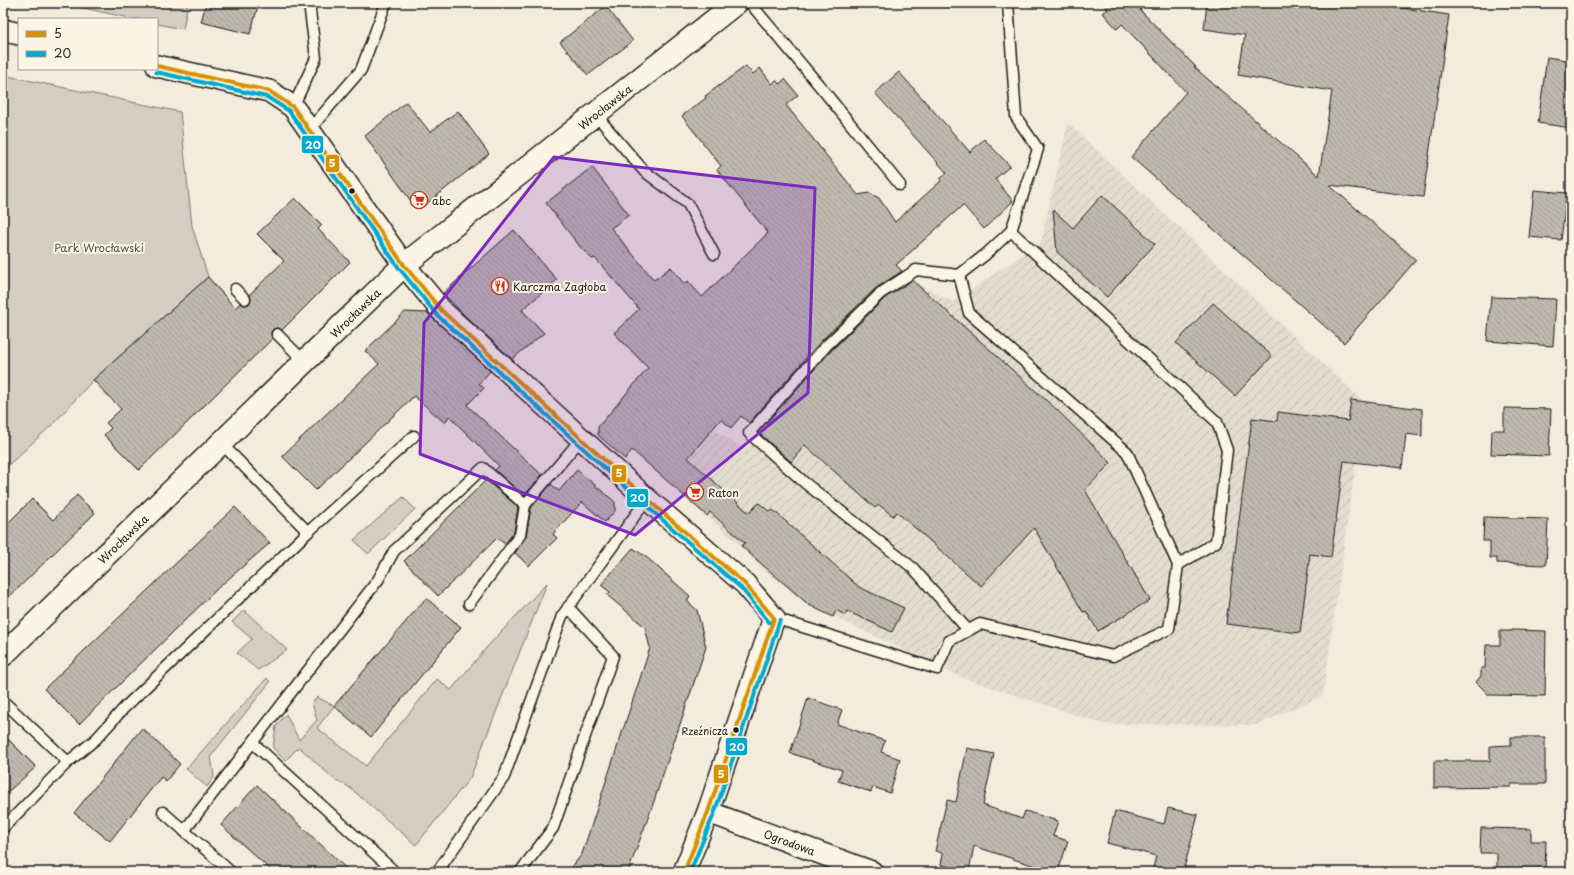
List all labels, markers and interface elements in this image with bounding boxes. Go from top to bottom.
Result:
legend [18,18,158,70]
text: 5 [54,24,62,42]
text: 20 [54,44,71,62]
street label: Wrocławska [574,80,635,133]
line badge: 20 [301,135,324,154]
text: 20 [305,136,321,153]
line badge: 5 [325,154,340,173]
text: 5 [328,154,336,171]
unlabelled marker [347,186,357,196]
supermarket icon: abc [409,190,429,210]
place label: abc [432,192,451,209]
park label: Park Wrocławski [54,239,144,256]
restaurant icon: Karczma Zagłoba [490,276,510,296]
place label: Karczma Zagłoba [513,278,607,295]
street label: Wrocławska [326,284,384,341]
line badge: 5 [611,464,627,483]
text: 5 [615,464,623,481]
supermarket icon: Raton [685,482,705,502]
place label: Raton [708,484,739,501]
line badge: 20 [626,488,649,508]
text: 20 [630,489,646,506]
street label: Wrocławska [94,510,152,567]
place label: Rzeźnicza [682,723,729,738]
marker: Rzeźnicza [731,725,741,735]
line badge: 20 [725,737,748,756]
text: 20 [729,738,745,755]
line badge: 5 [713,764,729,784]
text: 5 [717,765,725,782]
street label: Ogrodowa [762,825,818,859]

